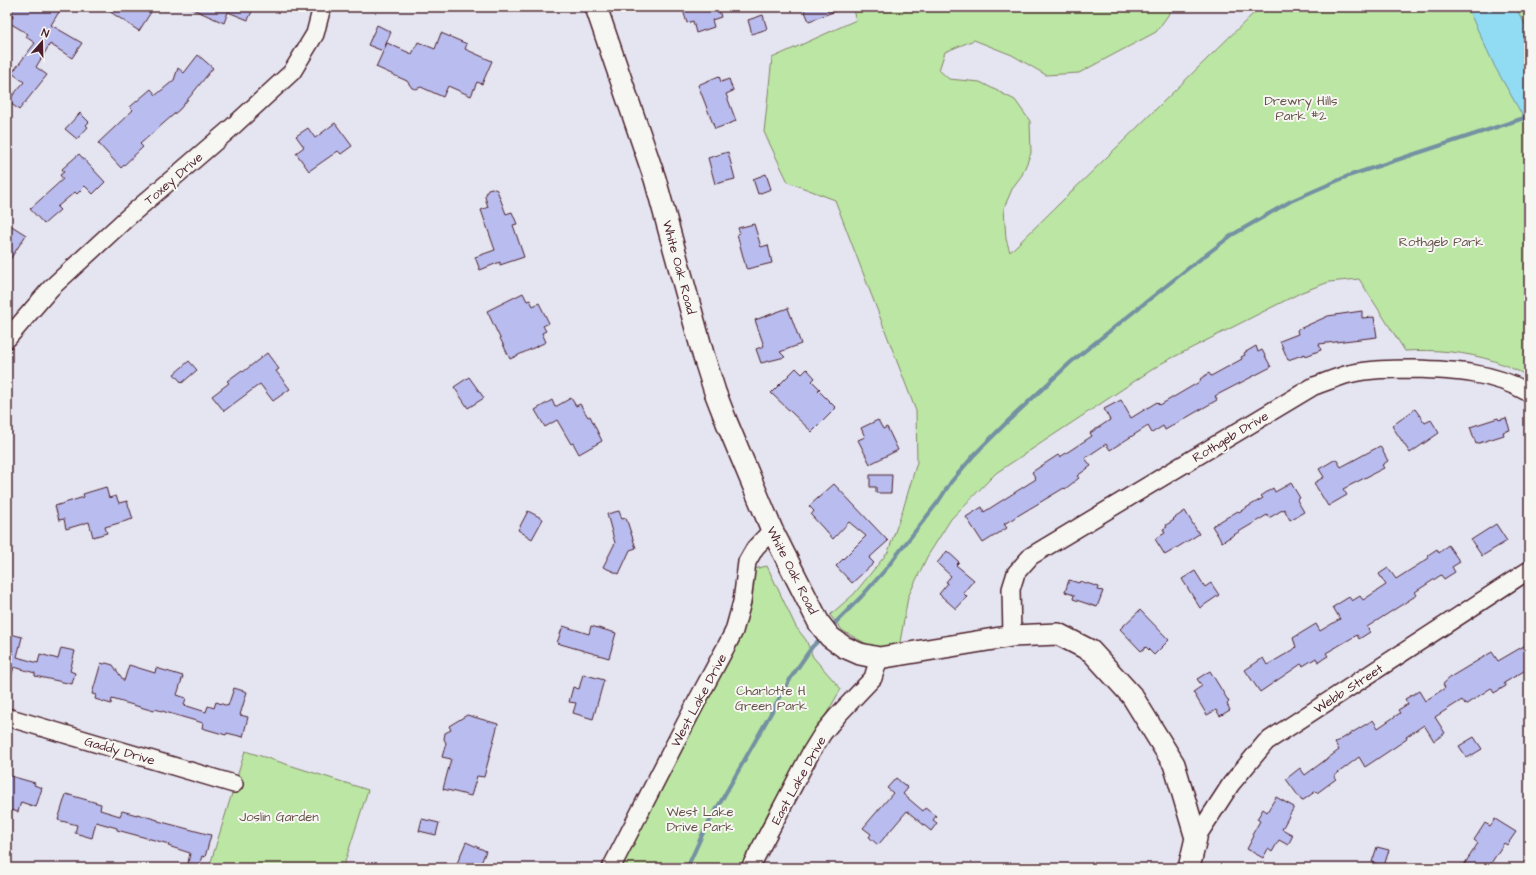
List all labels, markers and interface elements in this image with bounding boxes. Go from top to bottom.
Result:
north arrow [22,22,62,62]
text: N [39,25,51,41]
park label: Drewry Hills Park #2 [1264,92,1338,125]
street label: Toxey Drive [140,148,207,210]
street label: White Oak Road [658,218,700,317]
park label: Rothgeb Park [1399,233,1483,252]
street label: Rothgeb Drive [1189,407,1272,468]
street label: White Oak Road [762,523,822,618]
street label: West Lake Drive [667,651,731,750]
street label: Webb Street [1310,659,1387,718]
park label: Charlotte H Green Park [735,682,807,715]
street label: Gaddy Drive [82,732,157,771]
street label: East Lake Drive [767,733,831,828]
park label: West Lake Drive Park [667,803,733,836]
park label: Joslin Garden [239,808,319,826]

